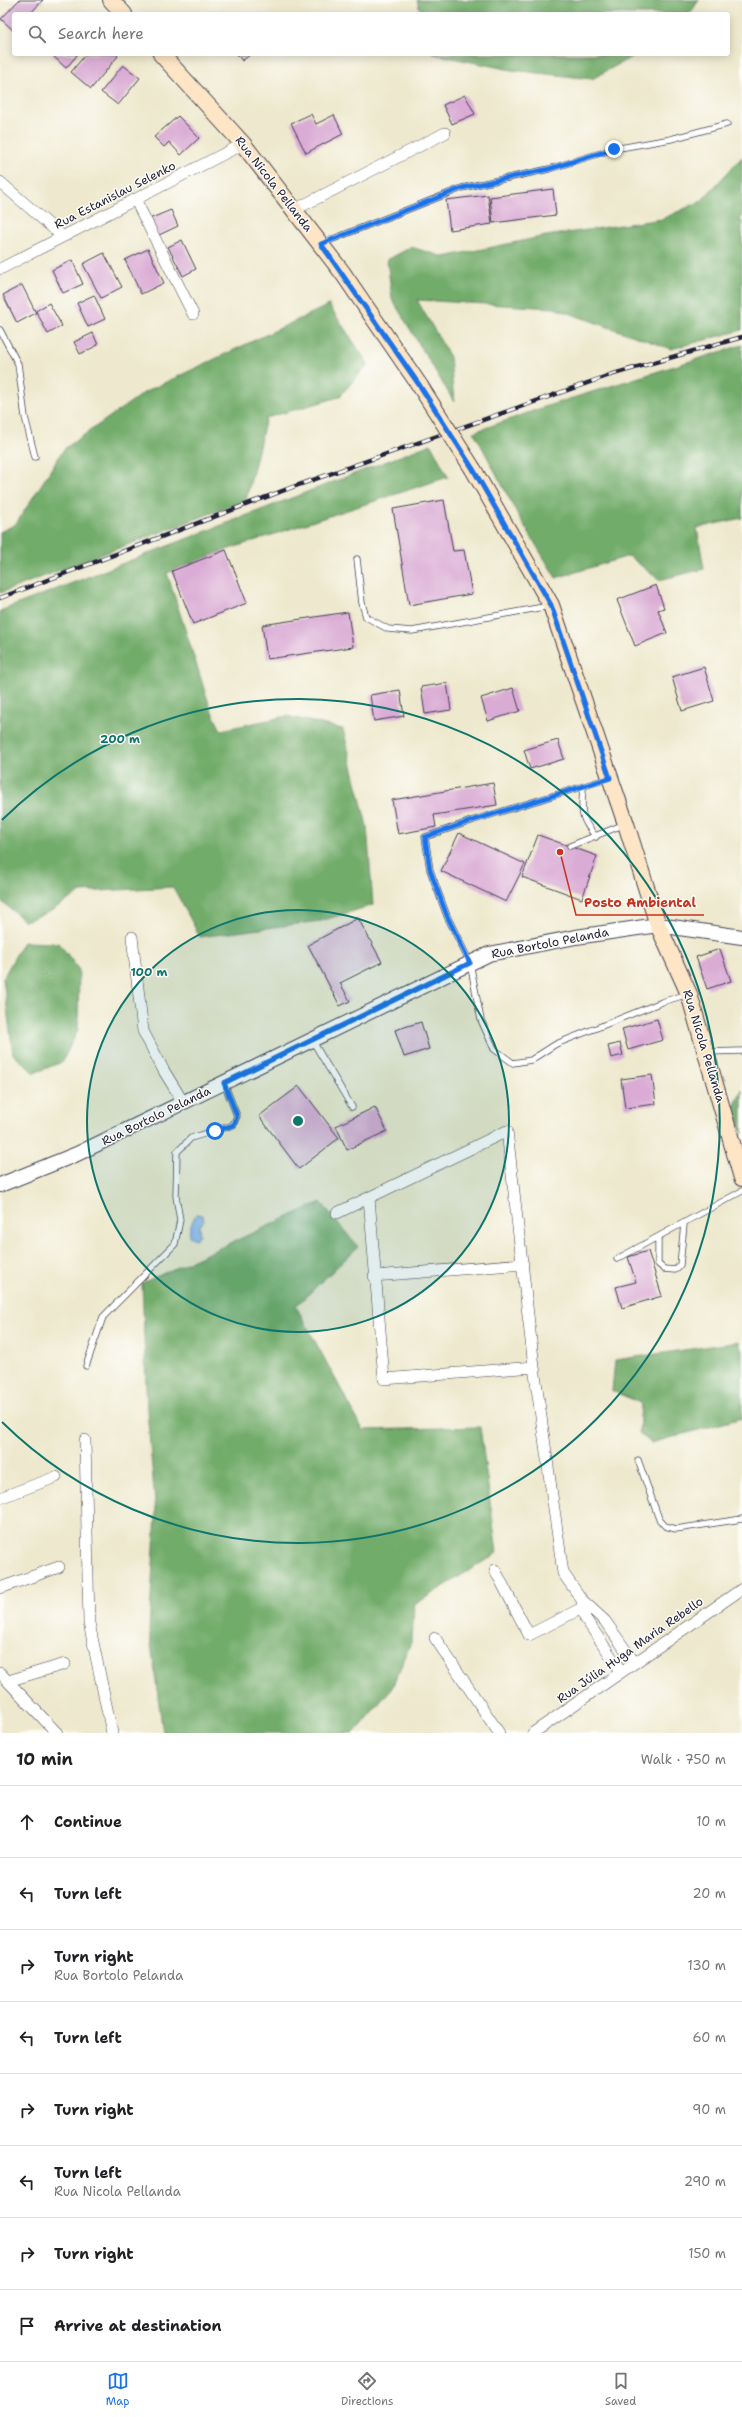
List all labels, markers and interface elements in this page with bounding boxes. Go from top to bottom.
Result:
search box [12,12,730,56]
icon: search [26,23,48,45]
text: Search here [58,24,144,44]
street label: Rua Nicola Pellanda [232,133,317,235]
route end [605,140,623,158]
street label: Rua Estanislau Selenko [52,157,178,233]
text: 200 m [100,731,140,747]
callout: Posto Ambiental [576,890,704,915]
text: Posto Ambiental [584,894,696,911]
street label: Rua Bortolo Pelanda [490,924,611,962]
text: 100 m [131,964,168,980]
street label: Rua Nicola Pellanda [679,988,729,1105]
street label: Rua Bortolo Pelanda [99,1082,214,1149]
centre of rings [291,1114,305,1128]
route start [206,1122,224,1140]
street label: Rua Júlia Huga Maria Rebello [554,1593,706,1707]
text: 10 min [16,1748,73,1770]
text: Walk · 750 m [641,1751,726,1768]
icon: ahead [16,1811,38,1833]
text: Continue [54,1812,122,1832]
text: 10 m [696,1813,726,1830]
icon: left [16,1883,38,1905]
text: Turn left [54,1884,122,1904]
text: 20 m [693,1885,726,1902]
text: Turn right [54,1947,134,1967]
icon: right [16,1955,38,1977]
text: 130 m [688,1957,726,1974]
text: Rua Bortolo Pelanda [54,1967,183,1984]
icon: left [16,2027,38,2049]
text: Turn left [54,2028,122,2048]
text: 60 m [693,2029,726,2046]
icon: right [16,2099,38,2121]
text: Turn right [54,2100,134,2120]
text: 90 m [692,2101,726,2118]
text: Turn left [54,2163,122,2183]
icon: left [16,2171,38,2193]
text: 290 m [684,2173,726,2190]
text: Rua Nicola Pellanda [54,2183,181,2200]
icon: right [16,2243,38,2265]
text: Turn right [54,2244,134,2264]
text: 150 m [688,2245,726,2262]
icon: arrive [16,2315,38,2337]
text: Arrive at destination [54,2316,222,2336]
tab: Map [106,2370,129,2409]
tab: Directions [341,2370,393,2409]
tab: Saved [605,2370,636,2409]

